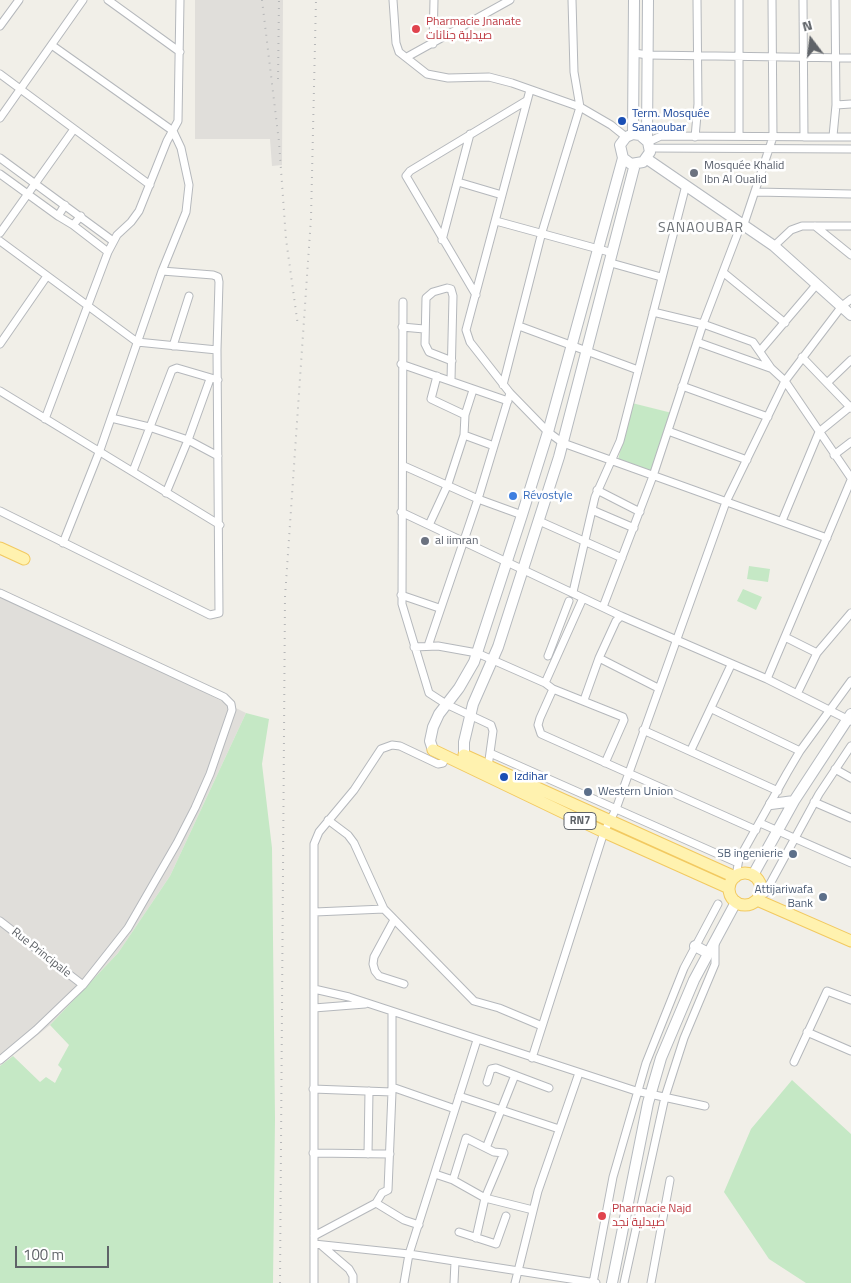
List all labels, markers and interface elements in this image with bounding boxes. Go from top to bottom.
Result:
text: N [800,14,814,36]
place label: Pharmacie Jnanate صيدلية جنانات [426,15,521,43]
north arrow [786,15,836,65]
marker: Pharmacie Jnanate صيدلية جنانات [410,23,422,35]
place label: Term. Mosquée Sanaoubar [632,107,709,135]
marker: Term. Mosquée Sanaoubar [616,115,628,127]
place label: Mosquée Khalid Ibn Al Oualid [704,159,784,187]
marker: Mosquée Khalid Ibn Al Oualid [688,167,700,179]
district label: SANAOUBAR [657,221,745,237]
place label: Révostyle [523,489,573,503]
marker: Révostyle [507,490,519,502]
place label: al iimran [435,534,478,548]
marker: al iimran [419,535,431,547]
place label: Izdihar [514,770,548,784]
marker: Izdihar [498,771,510,783]
place label: Western Union [598,785,673,799]
marker: Western Union [582,786,594,798]
road number: RN7 [564,812,596,829]
place label: SB ingenierie [717,847,783,861]
marker: SB ingenierie [787,848,799,860]
place label: Attijariwafa Bank [754,883,813,911]
marker: Attijariwafa Bank [817,891,829,903]
street label: Rue Principale [8,925,74,981]
place label: Pharmacie Najd صيدلية نجد [612,1202,691,1230]
marker: Pharmacie Najd صيدلية نجد [596,1210,608,1222]
scale bar [18,1236,111,1268]
text: 100 m [23,1243,64,1266]

